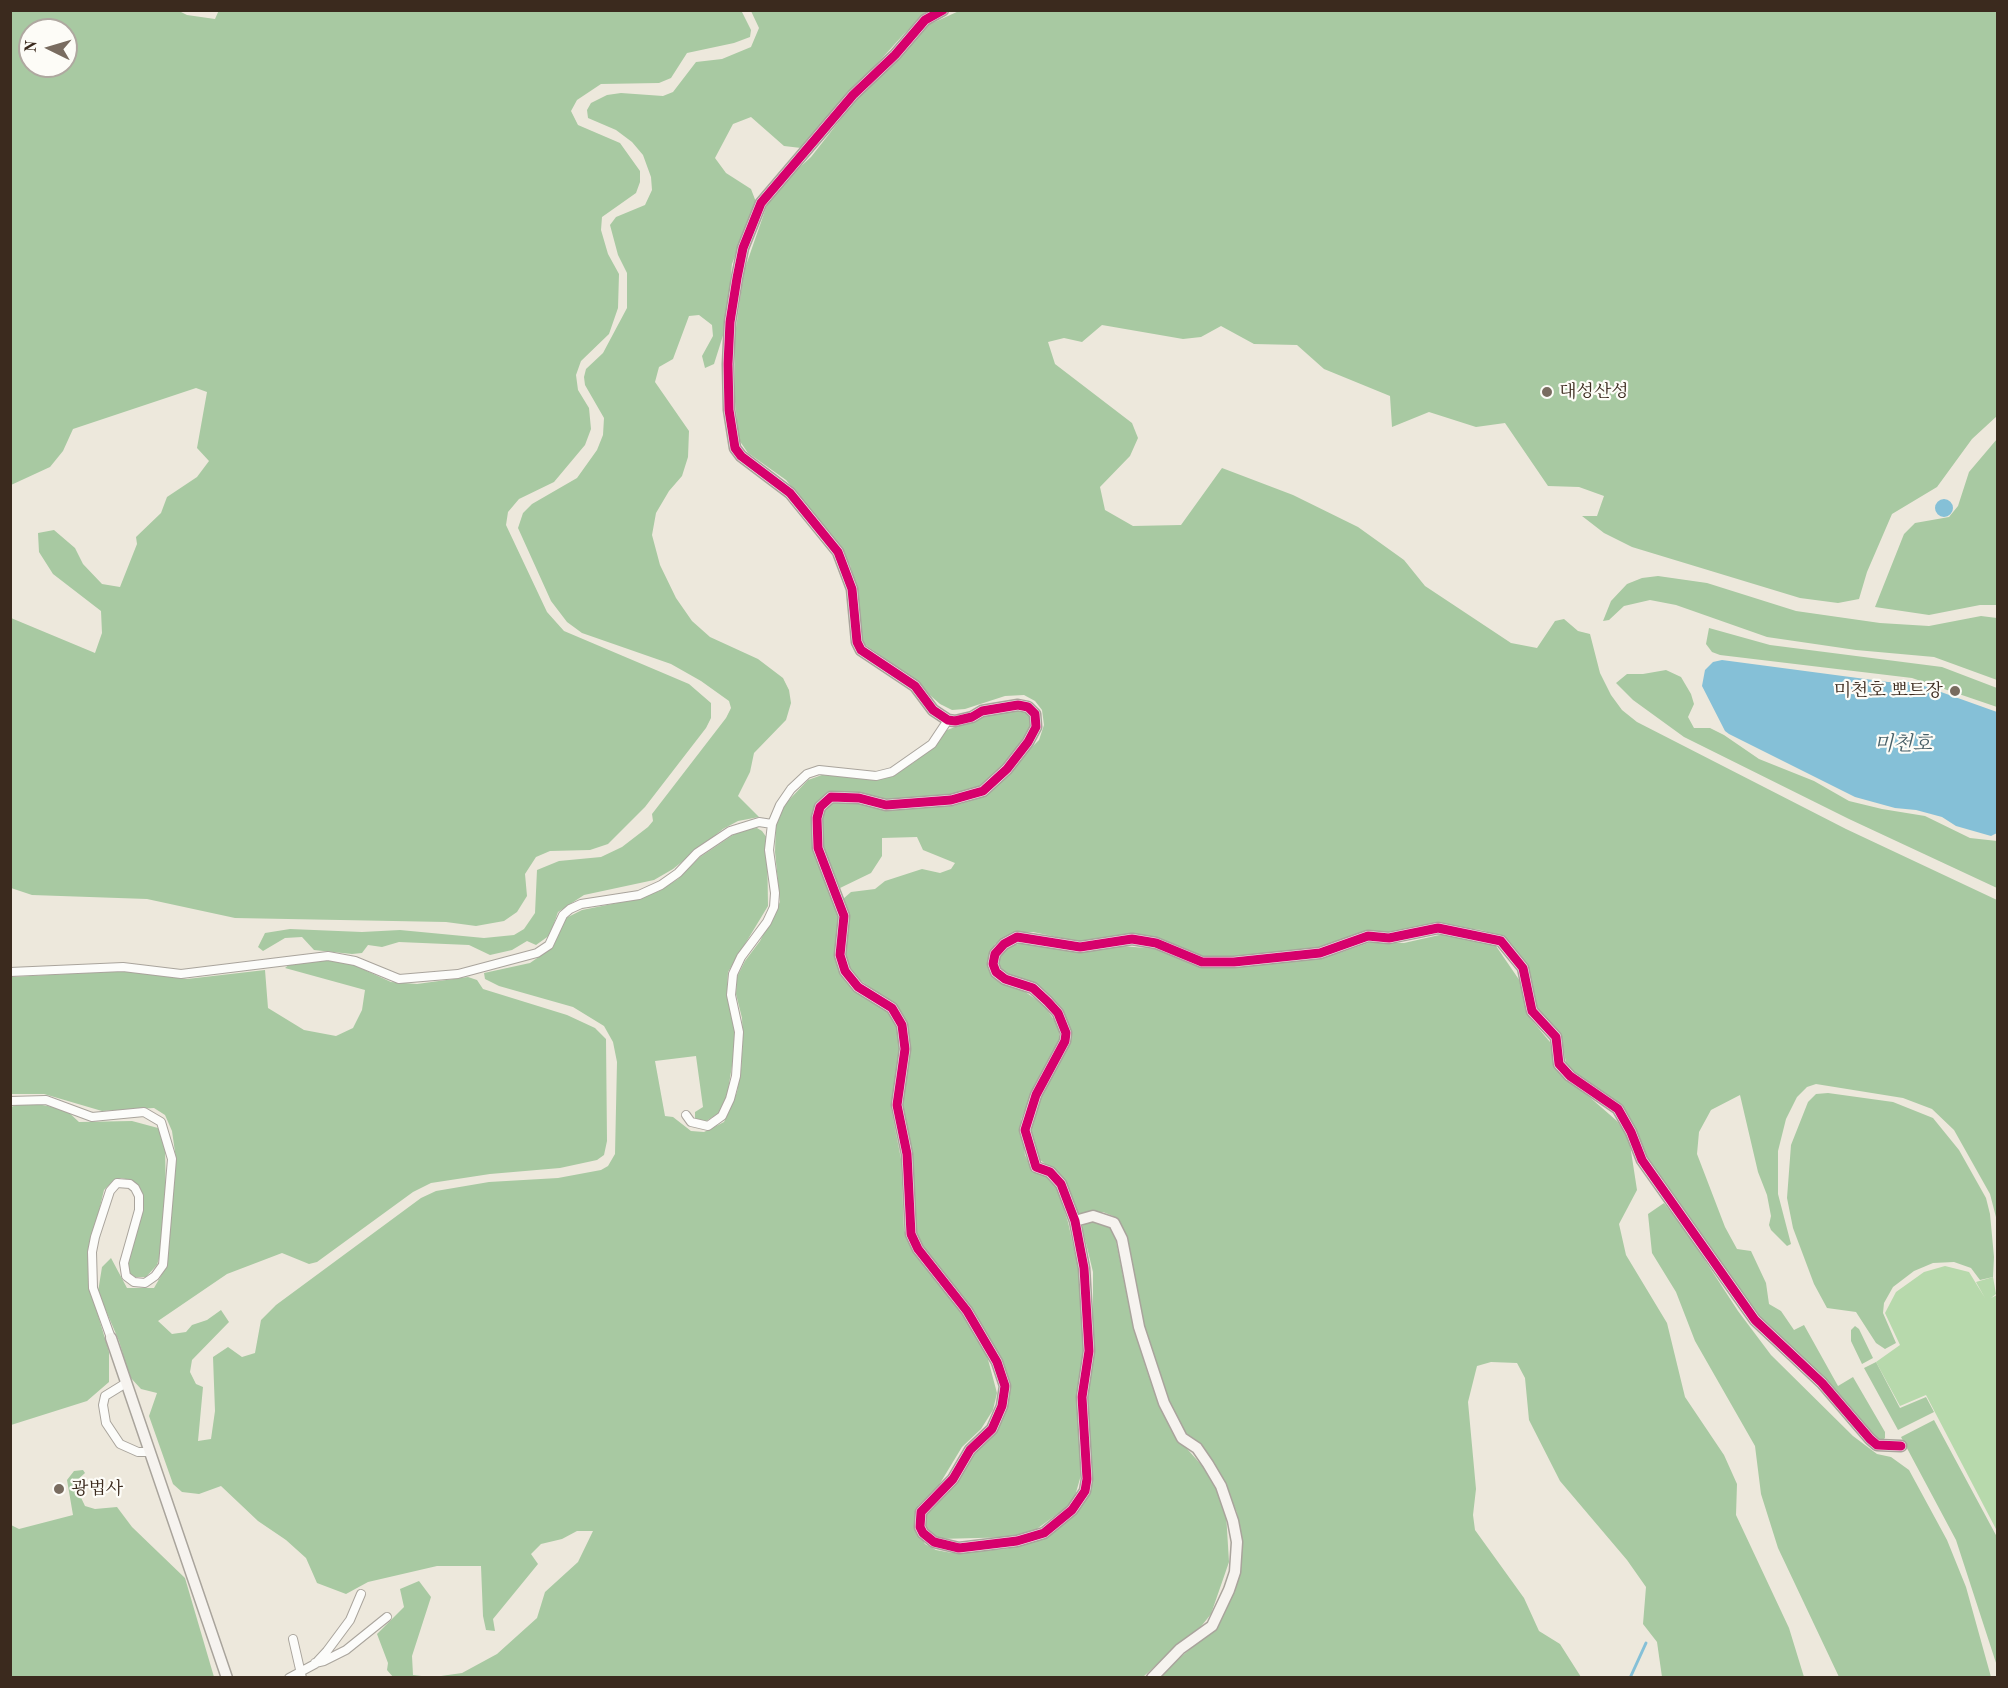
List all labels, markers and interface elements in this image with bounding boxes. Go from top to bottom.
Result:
north arrow [18,18,78,78]
text: N [24,40,41,53]
place label: 대성산성 [1559,381,1629,403]
marker: 대성산성 [1540,385,1554,399]
place label: 미천호 뽀트장 [1834,680,1943,702]
marker: 미천호 뽀트장 [1948,684,1962,698]
water label: 미천호 [1874,733,1932,757]
place label: 광법사 [71,1478,123,1500]
marker: 광법사 [52,1482,66,1496]

